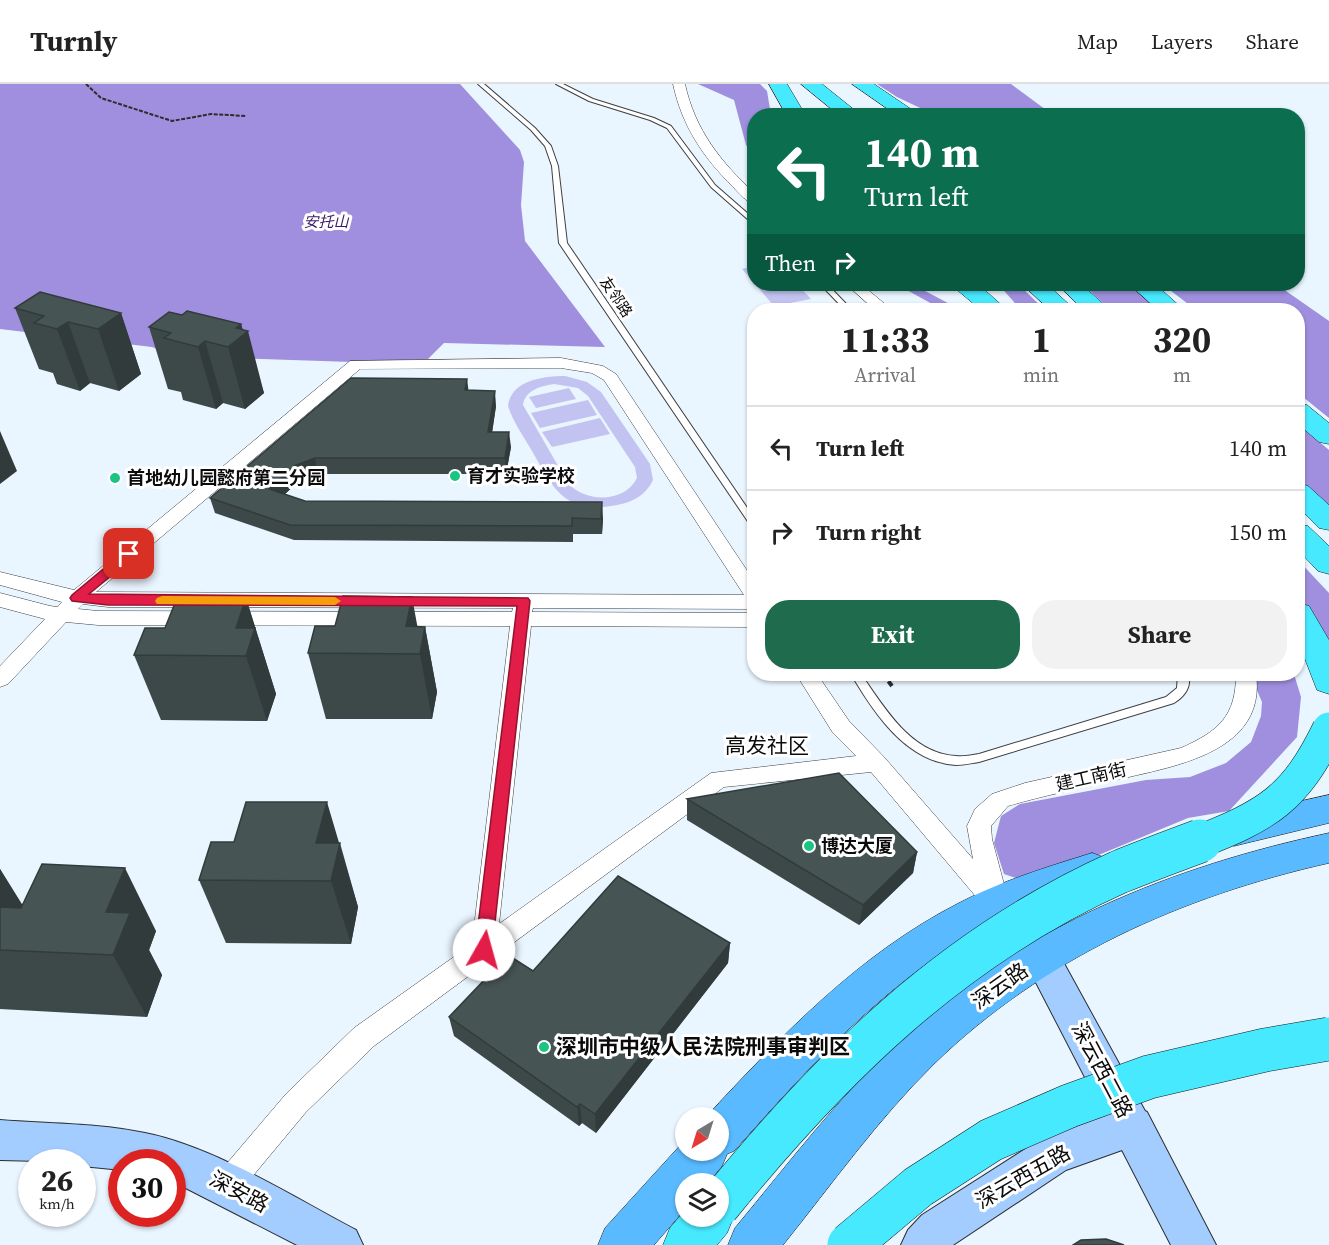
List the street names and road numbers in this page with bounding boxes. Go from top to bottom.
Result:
street label: 友邻路 [595,272,638,321]
street label: 建工南街 [1053,756,1129,797]
street label: 深云路 [966,956,1034,1016]
street label: 深云西二路 [1065,1017,1140,1123]
street label: 深云西五路 [970,1138,1075,1215]
street label: 深安路 [205,1164,274,1219]

